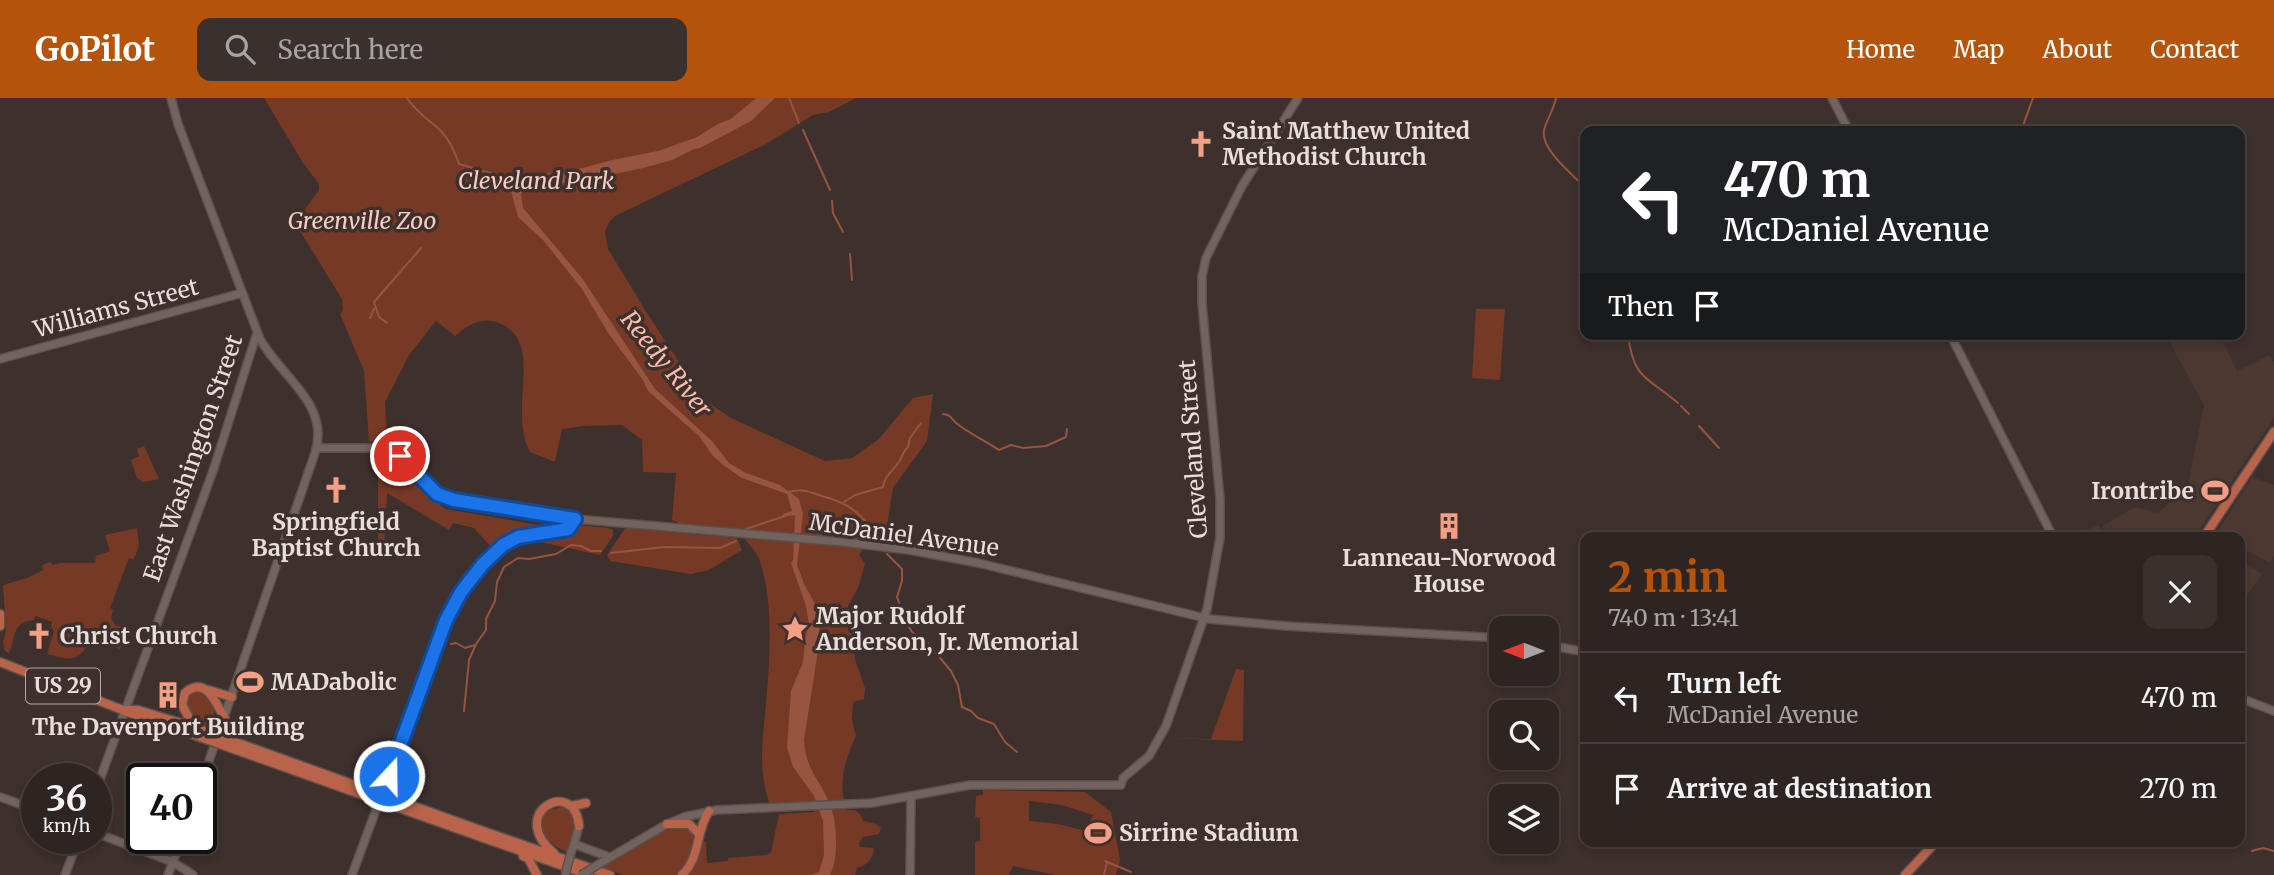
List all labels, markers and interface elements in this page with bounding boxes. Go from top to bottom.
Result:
search box [197,18,687,81]
text: GoPilot [35,29,155,70]
icon: search [221,30,259,68]
text: Search here [277,33,423,66]
text: Home [1846,34,1915,65]
text: Map [1953,34,2004,65]
text: About [2042,34,2112,65]
text: Contact [2150,34,2239,65]
place label: Saint Matthew United Methodist Church [1222,116,1470,171]
church icon: Saint Matthew United Methodist Church [1186,129,1216,159]
text: 470 m [1723,149,1870,210]
icon: left [1608,154,1699,245]
park label: Cleveland Park [458,166,615,195]
park label: Greenville Zoo [288,206,436,235]
text: McDaniel Avenue [1723,210,1989,250]
street label: Williams Street [29,272,202,344]
icon: arrive [1688,287,1726,325]
text: Then [1608,290,1674,323]
water label: Reedy River [614,304,720,424]
street label: East Washington Street [137,331,248,585]
street label: Cleveland Street [1172,359,1213,539]
pin [370,426,430,486]
icon: arrive [381,437,419,475]
church icon: Springfield Baptist Church [321,475,351,505]
place label: Irontribe [2091,476,2194,505]
sports icon: Irontribe [2200,476,2230,506]
place label: Springfield Baptist Church [251,507,421,562]
street label: McDaniel Avenue [807,507,1001,562]
building icon: Lanneau-Norwood House [1434,511,1464,541]
place label: Lanneau-Norwood House [1342,543,1556,598]
text: 2 min [1608,551,1728,603]
button: close [2143,555,2217,629]
place label: Major Rudolf Anderson, Jr. Memorial [815,601,1079,657]
text: 740 m · 13:41 [1608,603,1739,632]
place icon: Major Rudolf Anderson, Jr. Memorial [780,614,810,644]
north arrow [1489,616,1559,686]
map controls [1489,616,1559,854]
church icon: Christ Church [24,621,54,651]
place label: Christ Church [60,621,217,650]
sports icon: MADabolic [235,667,265,697]
place label: MADabolic [271,667,397,696]
text: Turn left [1667,667,1781,700]
road number: US 29 [26,668,100,704]
icon: left [1608,679,1646,717]
building icon: The Davenport Building [153,680,183,710]
text: 470 m [2141,681,2217,714]
button: search [1489,700,1559,770]
text: McDaniel Avenue [1667,700,1858,729]
place label: The Davenport Building [32,712,305,741]
position arrow [352,739,426,813]
speed limit sign: 40 [126,763,217,854]
icon: arrive [1608,770,1646,808]
text: Arrive at destination [1667,772,1932,805]
text: 270 m [2140,772,2217,805]
text: 36 [46,777,87,821]
button: layers [1489,784,1559,854]
text: km/h [43,814,90,837]
sports icon: Sirrine Stadium [1083,818,1113,848]
place label: Sirrine Stadium [1119,818,1299,847]

